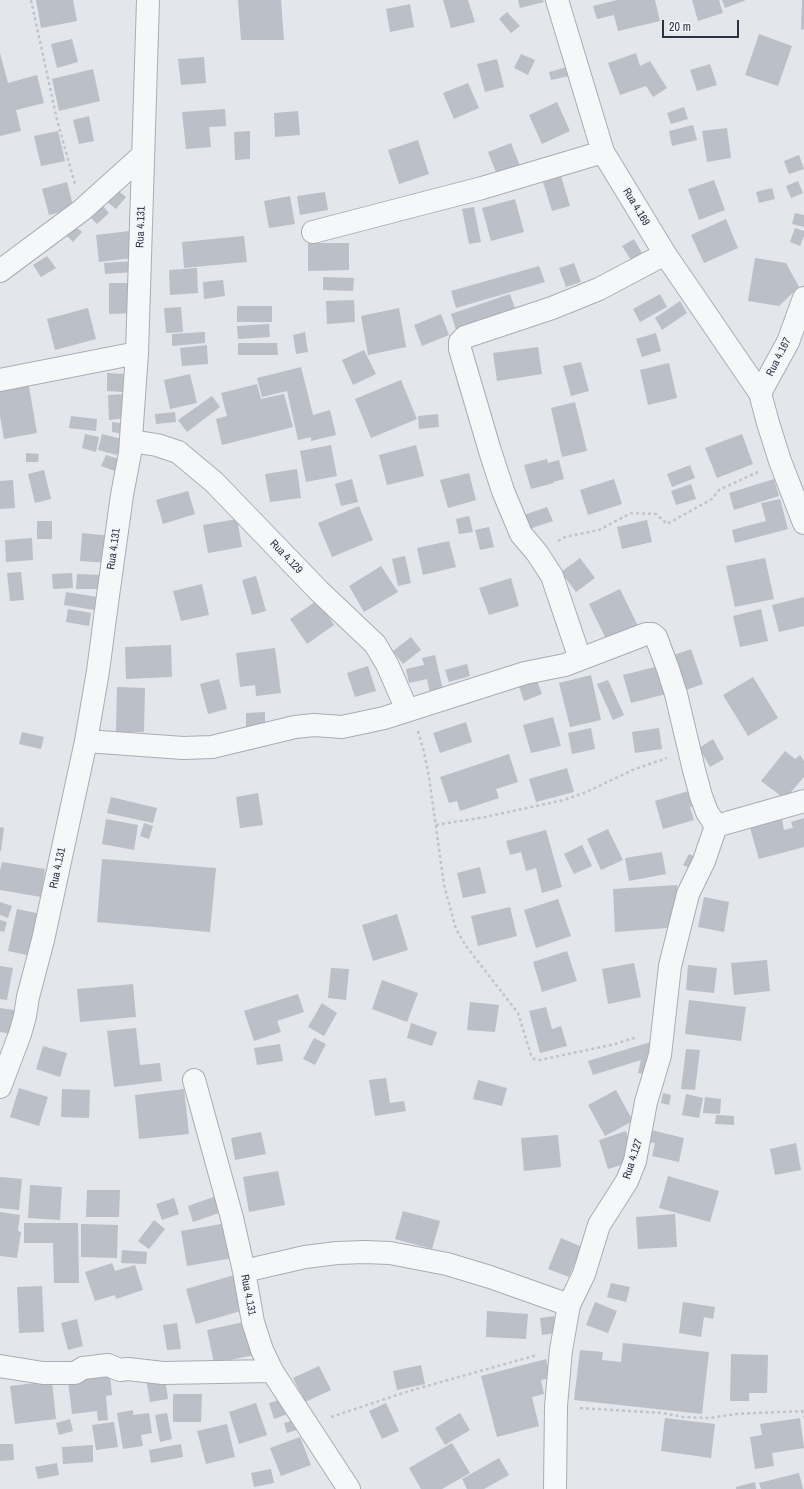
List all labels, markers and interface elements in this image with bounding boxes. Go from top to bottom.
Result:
scale bar [664,12,741,38]
text: 20 m [669,19,691,35]
street label: Rua 4.169 [620,186,652,228]
street label: Rua 4.131 [134,206,148,248]
street label: Rua 4.167 [764,335,794,379]
street label: Rua 4.131 [105,527,123,571]
street label: Rua 4.129 [267,537,305,577]
street label: Rua 4.131 [47,846,69,890]
street label: Rua 4.127 [620,1137,646,1181]
street label: Rua 4.131 [238,1273,258,1317]

